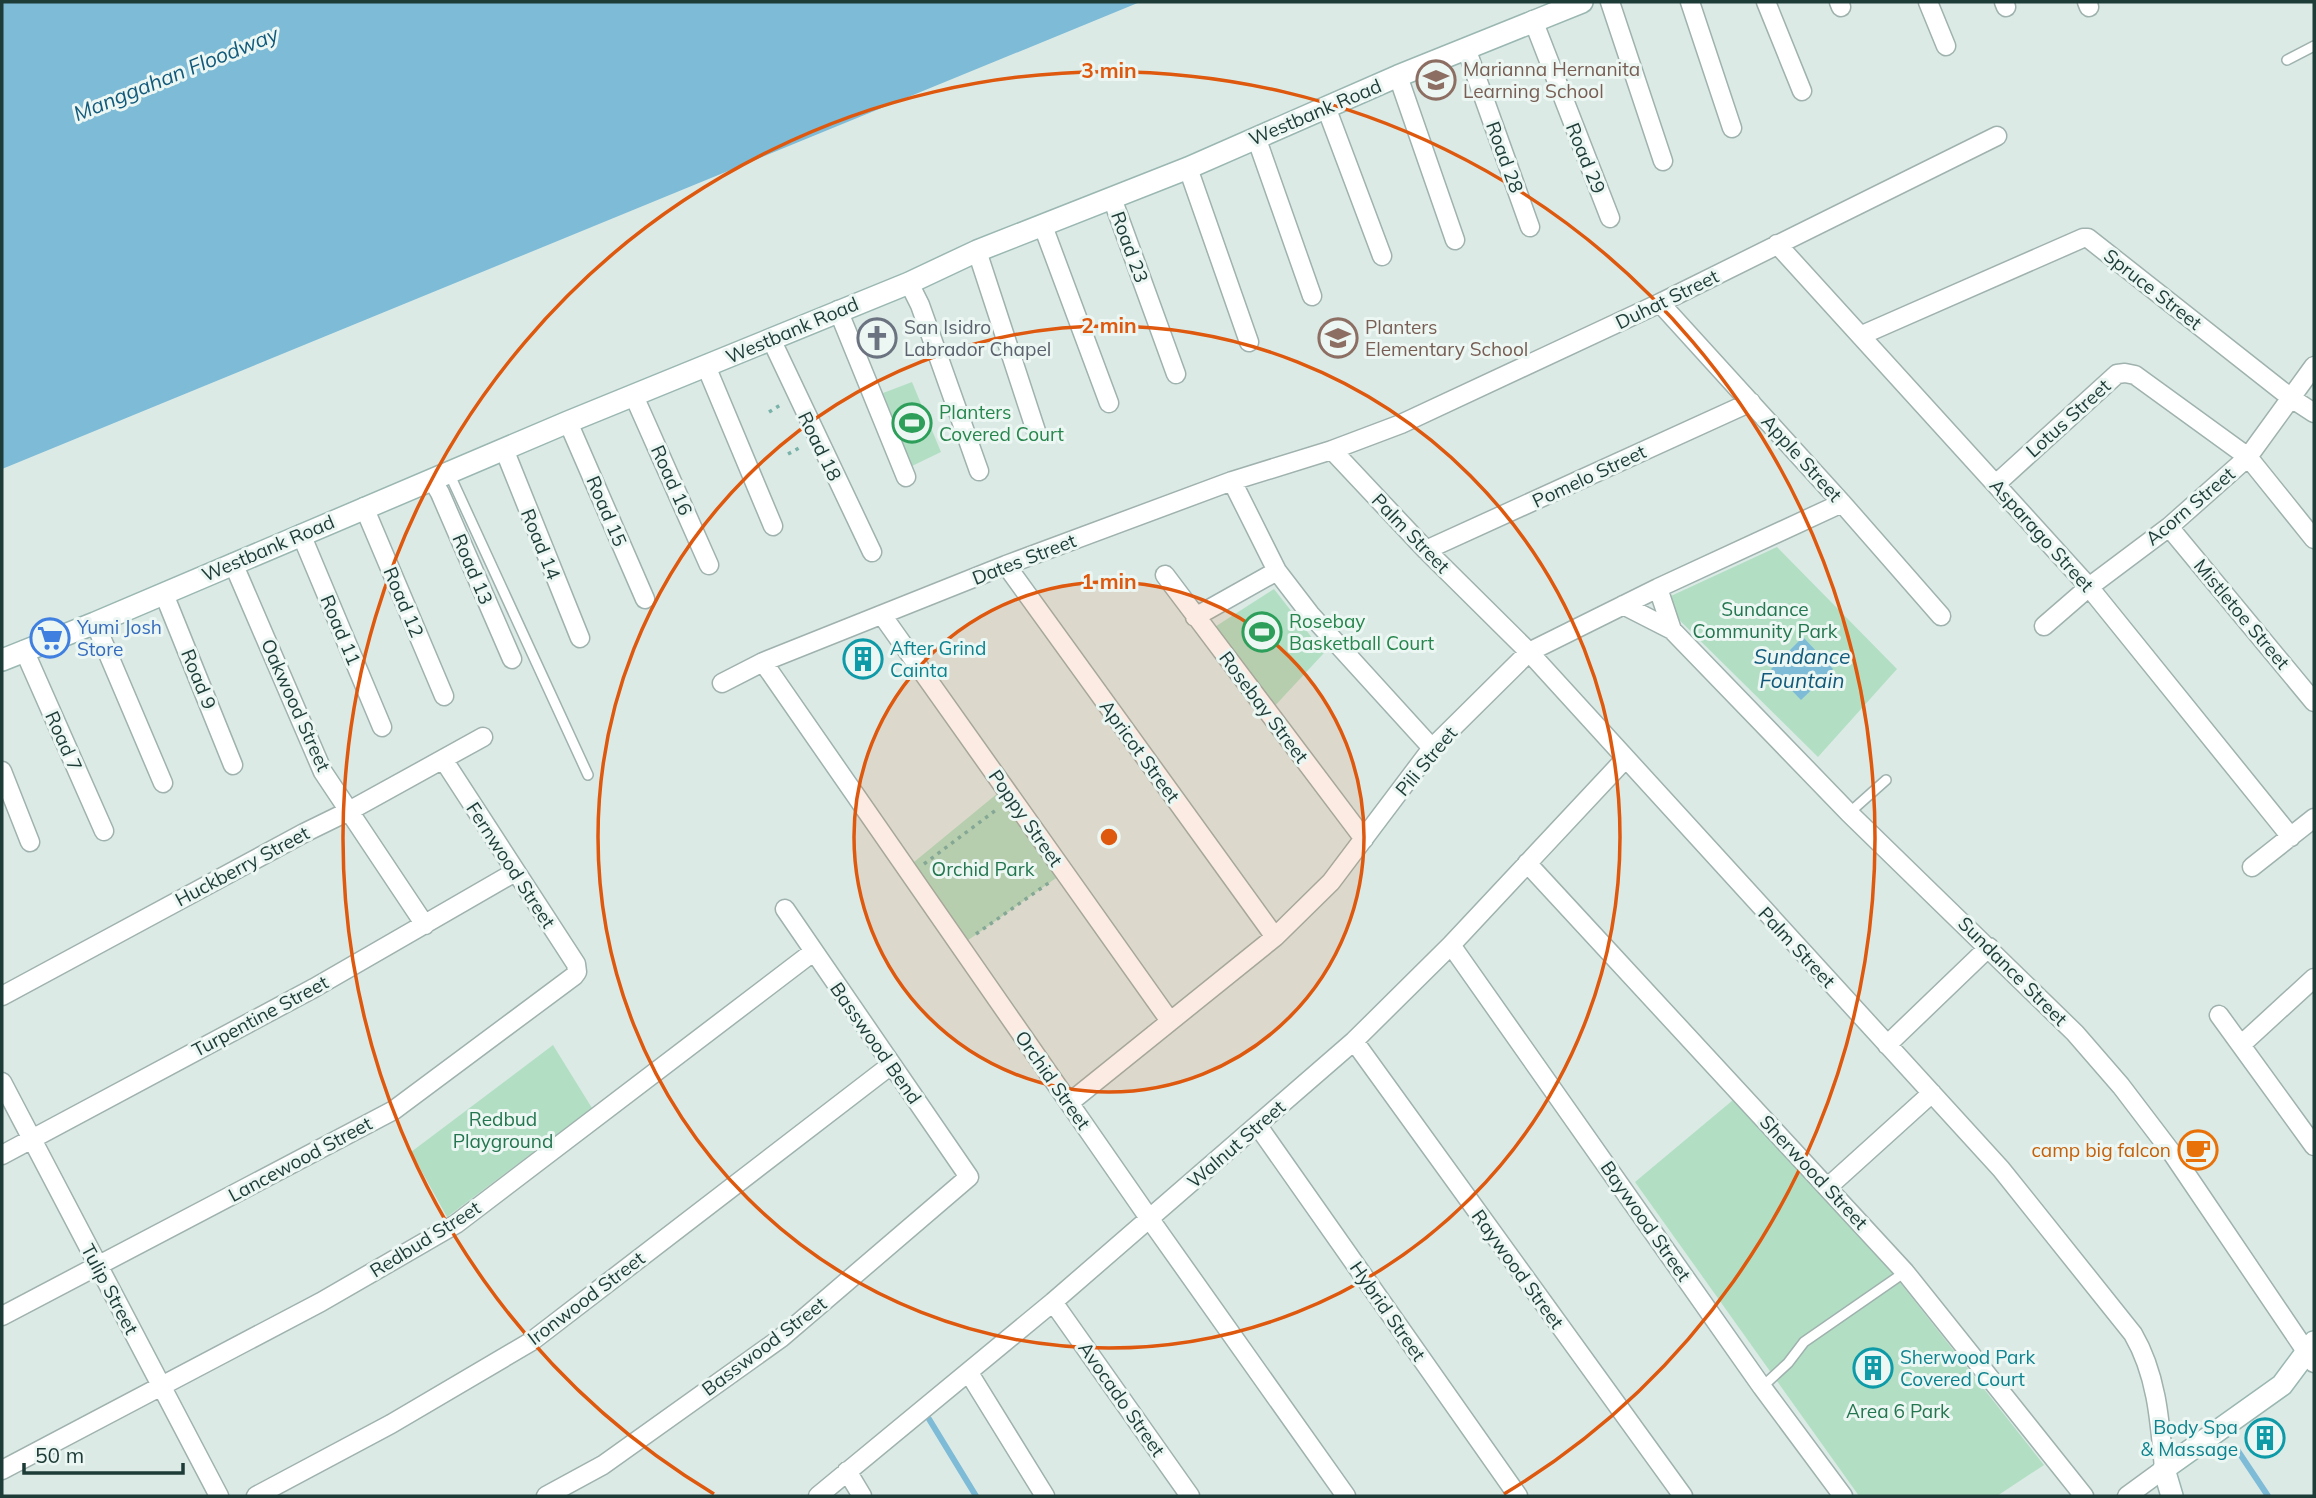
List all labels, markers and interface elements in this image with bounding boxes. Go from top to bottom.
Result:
water label: Manggahan Floodway [69,20,283,126]
text: 3 min [1081,57,1137,83]
place label: Marianna Hernanita Learning School [1463,57,1640,103]
school or university icon: Marianna Hernanita Learning School [1415,59,1457,101]
street label: Westbank Road [1245,73,1385,151]
street label: Road 28 [1481,118,1529,196]
street label: Road 29 [1561,119,1611,197]
street label: Road 23 [1106,208,1154,286]
street label: Spruce Street [2099,243,2207,335]
street label: Duhat Street [1611,264,1723,334]
street label: Westbank Road [722,291,862,369]
text: 2 min [1081,312,1137,338]
place label: San Isidro Labrador Chapel [904,315,1051,361]
place label: Planters Elementary School [1365,315,1528,361]
church icon: San Isidro Labrador Chapel [856,317,898,359]
school or university icon: Planters Elementary School [1317,317,1359,359]
street label: Lotus Street [2021,374,2116,462]
place label: Planters Covered Court [939,400,1064,446]
sports icon: Planters Covered Court [891,402,933,444]
street label: Road 18 [793,407,847,485]
street label: Apple Street [1757,409,1848,507]
street label: Pomelo Street [1528,439,1650,513]
street label: Road 16 [646,441,698,519]
street label: Acorn Street [2140,461,2240,550]
street label: Road 15 [581,472,633,550]
street label: Asparago Street [1985,473,2099,597]
street label: Palm Street [1367,488,1455,578]
street label: Road 14 [516,505,566,583]
street label: Westbank Road [198,509,338,587]
street label: Dates Street [969,528,1080,590]
street label: Road 13 [447,530,499,608]
street label: Mistletoe Street [2189,554,2295,674]
street label: Road 12 [378,563,430,641]
text: 1 min [1081,568,1137,594]
street label: Road 11 [315,591,367,669]
park label: Sundance Community Park [1693,597,1838,643]
place label: Rosebay Basketball Court [1289,609,1435,655]
sports icon: Rosebay Basketball Court [1241,611,1283,653]
place label: Yumi Josh Store [76,615,162,661]
supermarket icon: Yumi Josh Store [29,617,71,659]
street label: Oakwood Street [256,635,336,775]
place label: After Grind Cainta [890,636,986,682]
building icon: After Grind Cainta [842,638,884,680]
water label: Sundance Fountain [1754,643,1850,693]
street label: Road 9 [176,645,222,713]
street label: Rosebay Street [1214,646,1314,768]
street label: Apricot Street [1095,695,1185,807]
street label: Road 7 [40,707,88,775]
street label: Pili Street [1390,721,1462,801]
street label: Poppy Street [984,765,1068,871]
street label: Fernwood Street [461,797,561,933]
street label: Huckberry Street [171,820,313,911]
centre of rings [1097,825,1121,849]
park label: Orchid Park [932,857,1035,881]
street label: Palm Street [1753,902,1841,993]
street label: Sundance Street [1953,911,2073,1031]
street label: Turpentine Street [188,970,333,1062]
street label: Basswood Bend [825,977,927,1109]
street label: Orchid Street [1010,1026,1096,1134]
street label: Walnut Street [1182,1095,1290,1193]
park label: Redbud Playground [453,1107,553,1153]
street label: Sherwood Street [1755,1110,1873,1234]
street label: Lancewood Street [224,1111,376,1207]
cafe icon: camp big falcon [2177,1129,2219,1171]
place label: camp big falcon [2031,1138,2171,1162]
street label: Baywood Street [1596,1156,1697,1286]
street label: Redbud Street [365,1195,485,1283]
street label: Raywood Street [1467,1205,1570,1334]
street label: Tulip Street [76,1240,144,1339]
street label: Ironwood Street [523,1246,650,1350]
street label: Hybrid Street [1345,1256,1431,1366]
street label: Basswood Street [697,1291,831,1401]
street label: Avocado Street [1074,1337,1171,1461]
place label: Sherwood Park Covered Court [1900,1345,2035,1391]
building icon: Sherwood Park Covered Court [1852,1347,1894,1389]
park label: Area 6 Park [1846,1399,1950,1423]
place label: Body Spa & Massage [2141,1415,2238,1461]
building icon: Body Spa & Massage [2244,1417,2286,1459]
scale bar [24,1432,184,1476]
text: 50 m [35,1442,84,1468]

